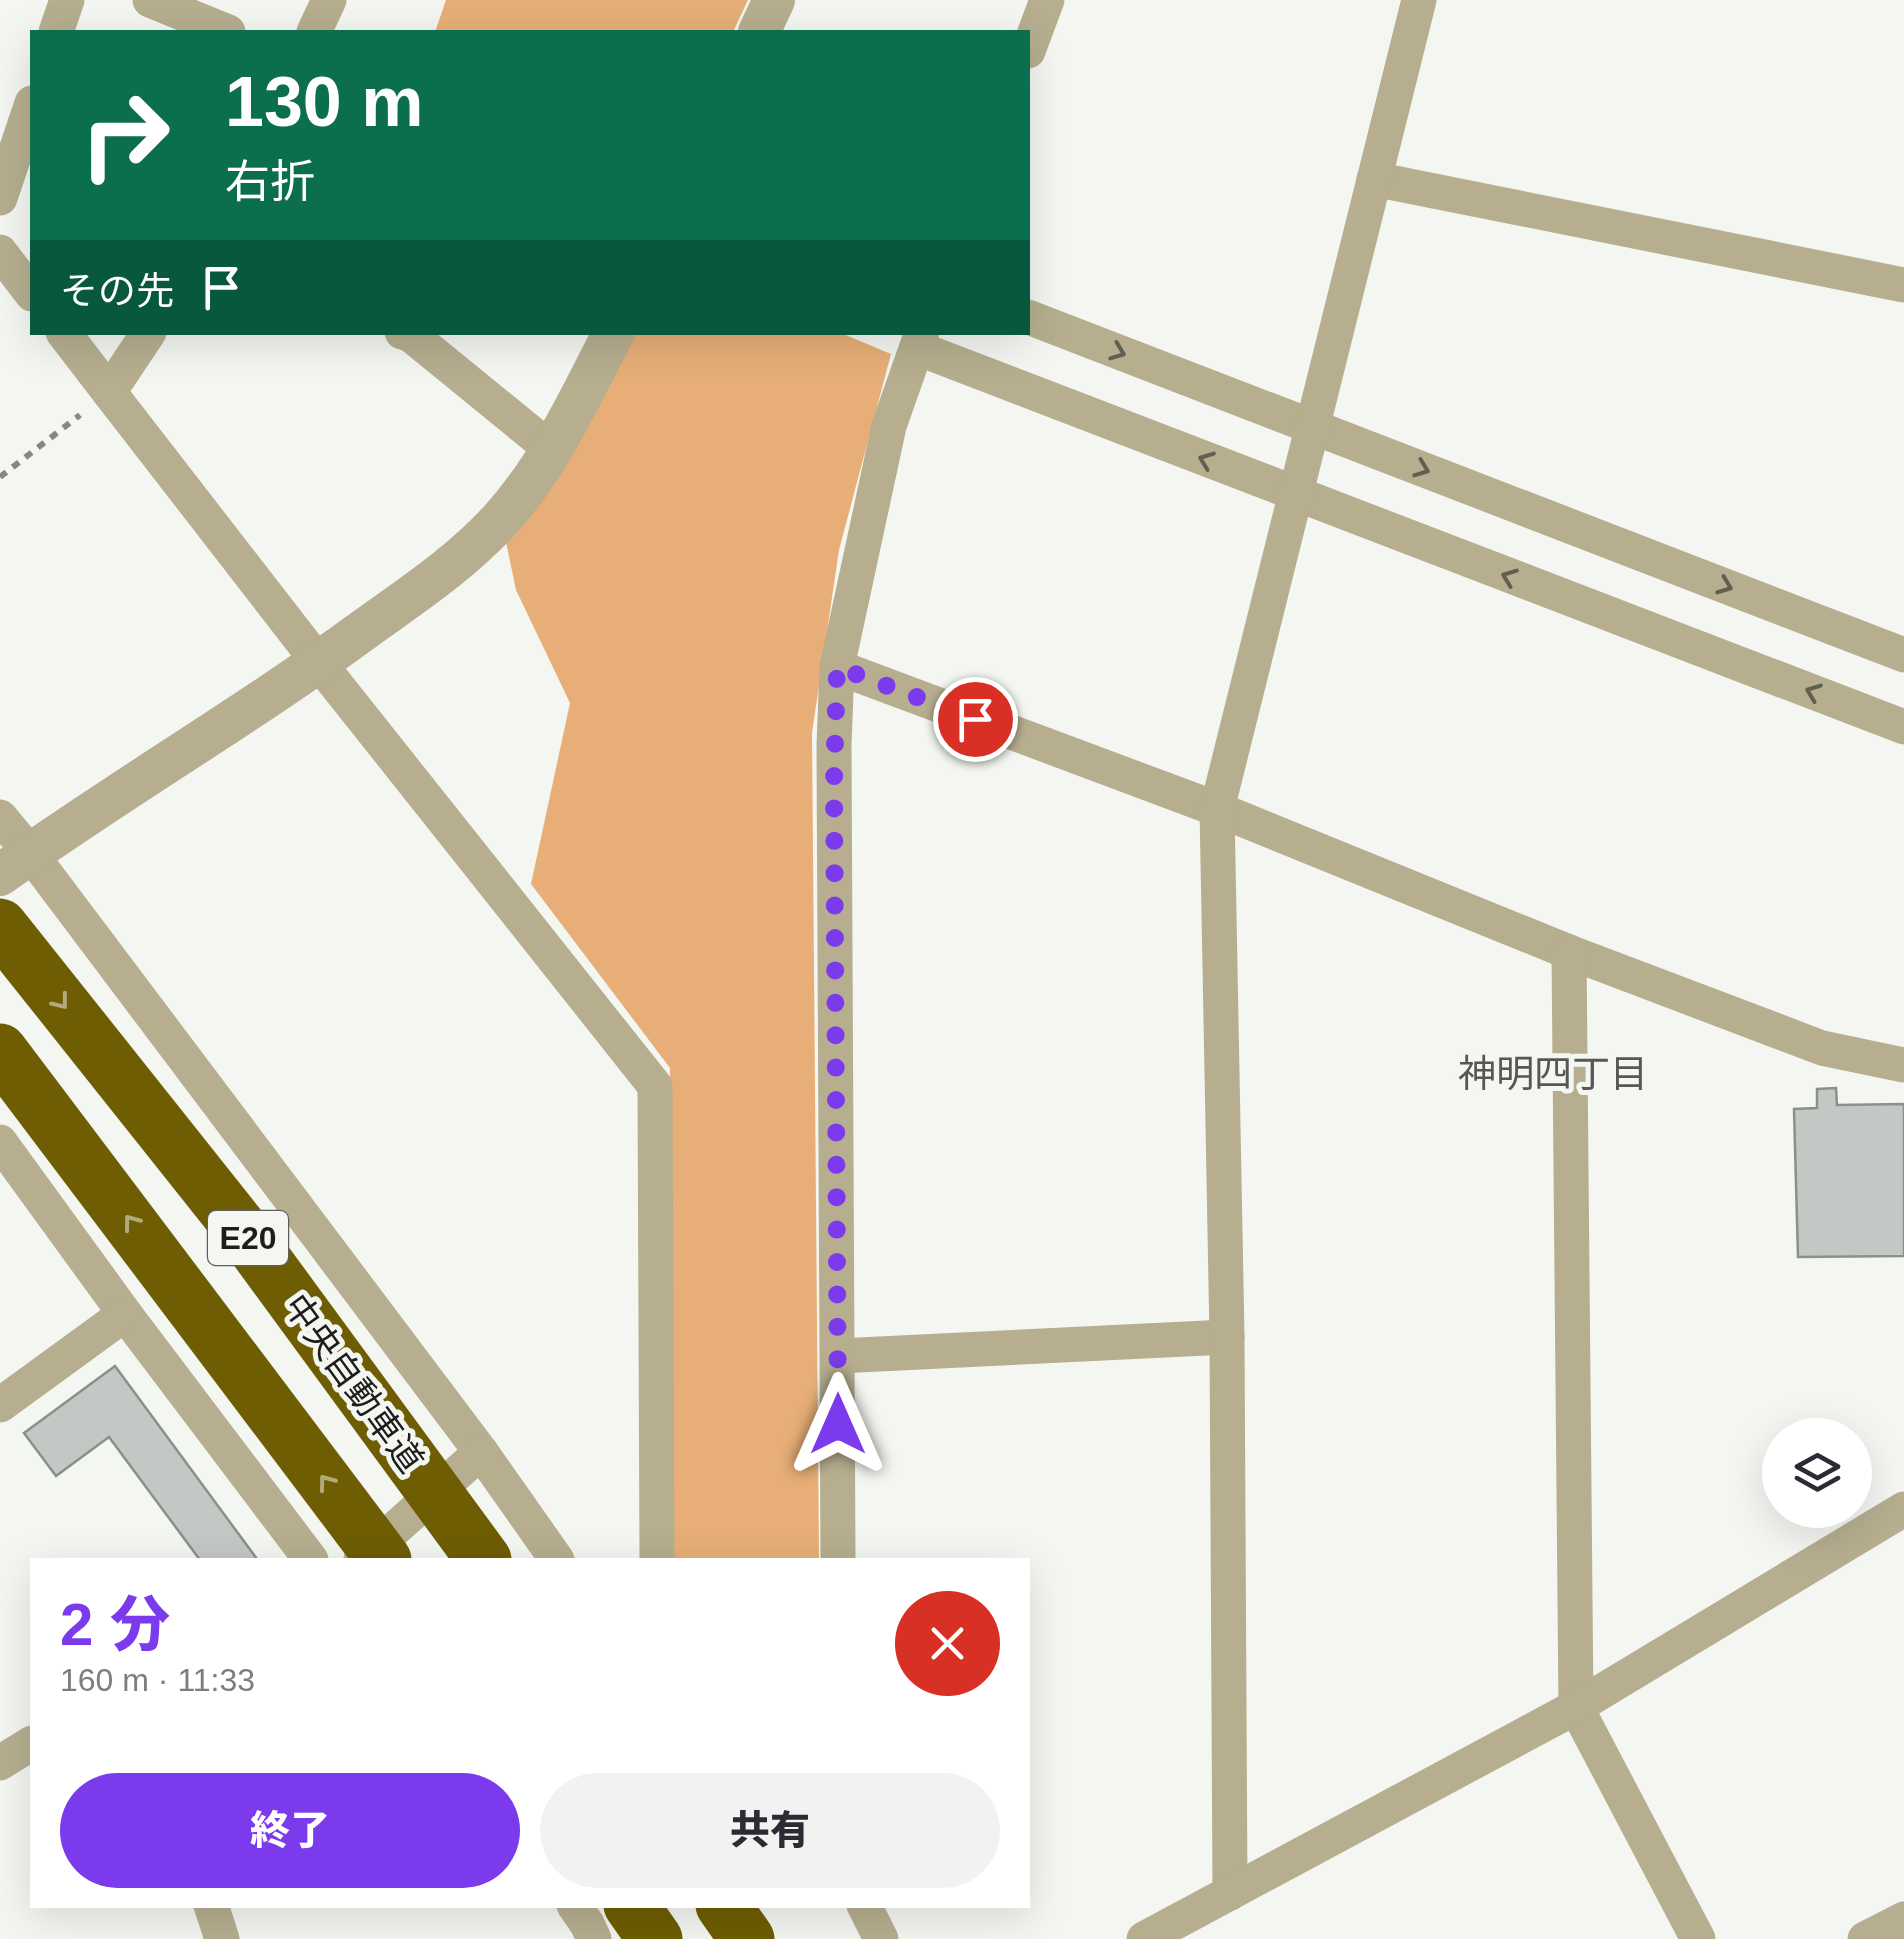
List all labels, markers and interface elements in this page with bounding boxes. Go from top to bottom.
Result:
text: 130 m [225,63,423,141]
icon: right [60,70,190,200]
text: 右折 [225,156,315,207]
icon: arrive [194,260,249,315]
text: その先 [60,270,174,312]
one-way arrow [1109,340,1126,361]
one-way arrow [1198,452,1215,472]
one-way arrow [1412,457,1429,478]
one-way arrow [1502,568,1519,588]
one-way arrow [1715,574,1733,594]
pin [933,677,1018,762]
one-way arrow [1805,684,1823,704]
icon: arrive [948,692,1003,747]
one-way arrow [49,991,67,1009]
district label: 神明四丁目 [1458,1053,1648,1095]
road number: E20 [208,1211,288,1265]
one-way arrow [125,1215,142,1233]
street label: 中央自動車道 [277,1287,431,1479]
position arrow [786,1372,890,1476]
map controls [1762,1418,1872,1528]
button: layers [1762,1418,1872,1528]
one-way arrow [320,1475,337,1493]
text: 2 分 [60,1591,170,1658]
button: close [895,1591,1000,1696]
text: 160 m · 11:33 [60,1662,255,1698]
button: 終了 [60,1773,520,1888]
button: 共有 [540,1773,1000,1888]

